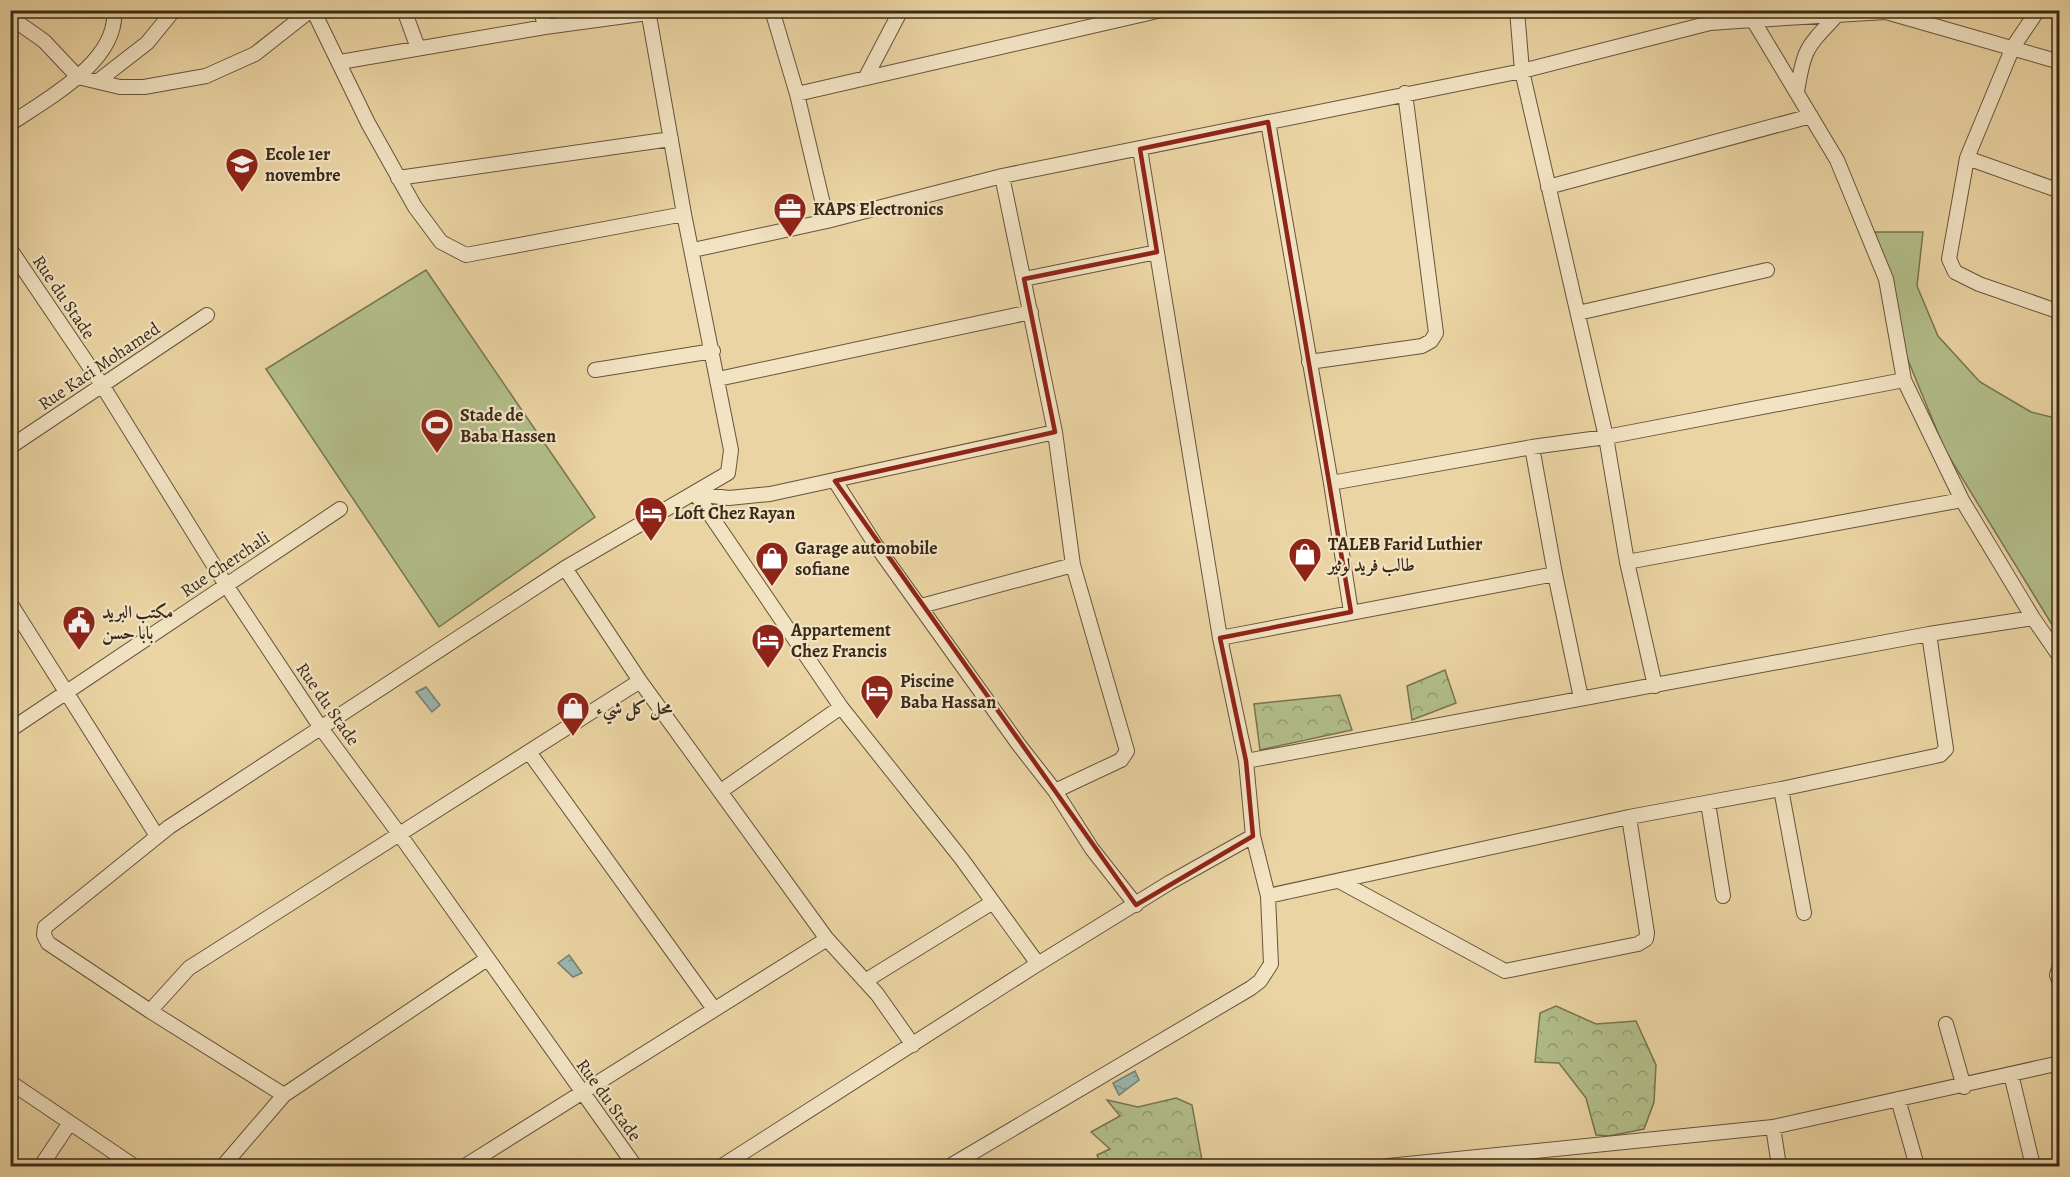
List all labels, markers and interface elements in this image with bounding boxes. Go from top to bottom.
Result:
place label: Ecole 1er novembre [265,142,340,187]
school or university icon: Ecole 1er novembre [224,146,260,193]
office icon: KAPS Electronics [772,191,808,238]
place label: KAPS Electronics [813,197,944,221]
street label: Rue du Stade [27,250,101,344]
street label: Rue Kaci Mohamed [33,316,165,416]
place label: Stade de Baba Hassen [460,403,556,448]
sports icon: Stade de Baba Hassen [419,407,455,454]
hotel icon: Loft Chez Rayan [633,495,669,542]
place label: Loft Chez Rayan [674,501,795,525]
street label: Rue Cherchali [176,525,274,603]
place label: TALEB Farid Luthier طالب فريد لوثير [1326,532,1483,577]
place label: Garage automobile sofiane [795,536,937,581]
shop icon: TALEB Farid Luthier طالب فريد لوثير [1287,536,1323,583]
shop icon: Garage automobile sofiane [754,540,790,587]
place label: مكتب البريد بابا حسن [102,600,173,645]
public building icon: مكتب البريد بابا حسن [61,604,97,651]
place label: Appartement Chez Francis [790,618,891,663]
hotel icon: Appartement Chez Francis [750,622,786,669]
street label: Rue du Stade [291,658,365,750]
place label: Piscine Baba Hassan [900,669,996,714]
hotel icon: Piscine Baba Hassan [859,673,895,720]
shop icon: محل كل شيء [555,690,591,737]
place label: محل كل شيء [596,696,673,725]
street label: Rue du Stade [571,1054,647,1146]

